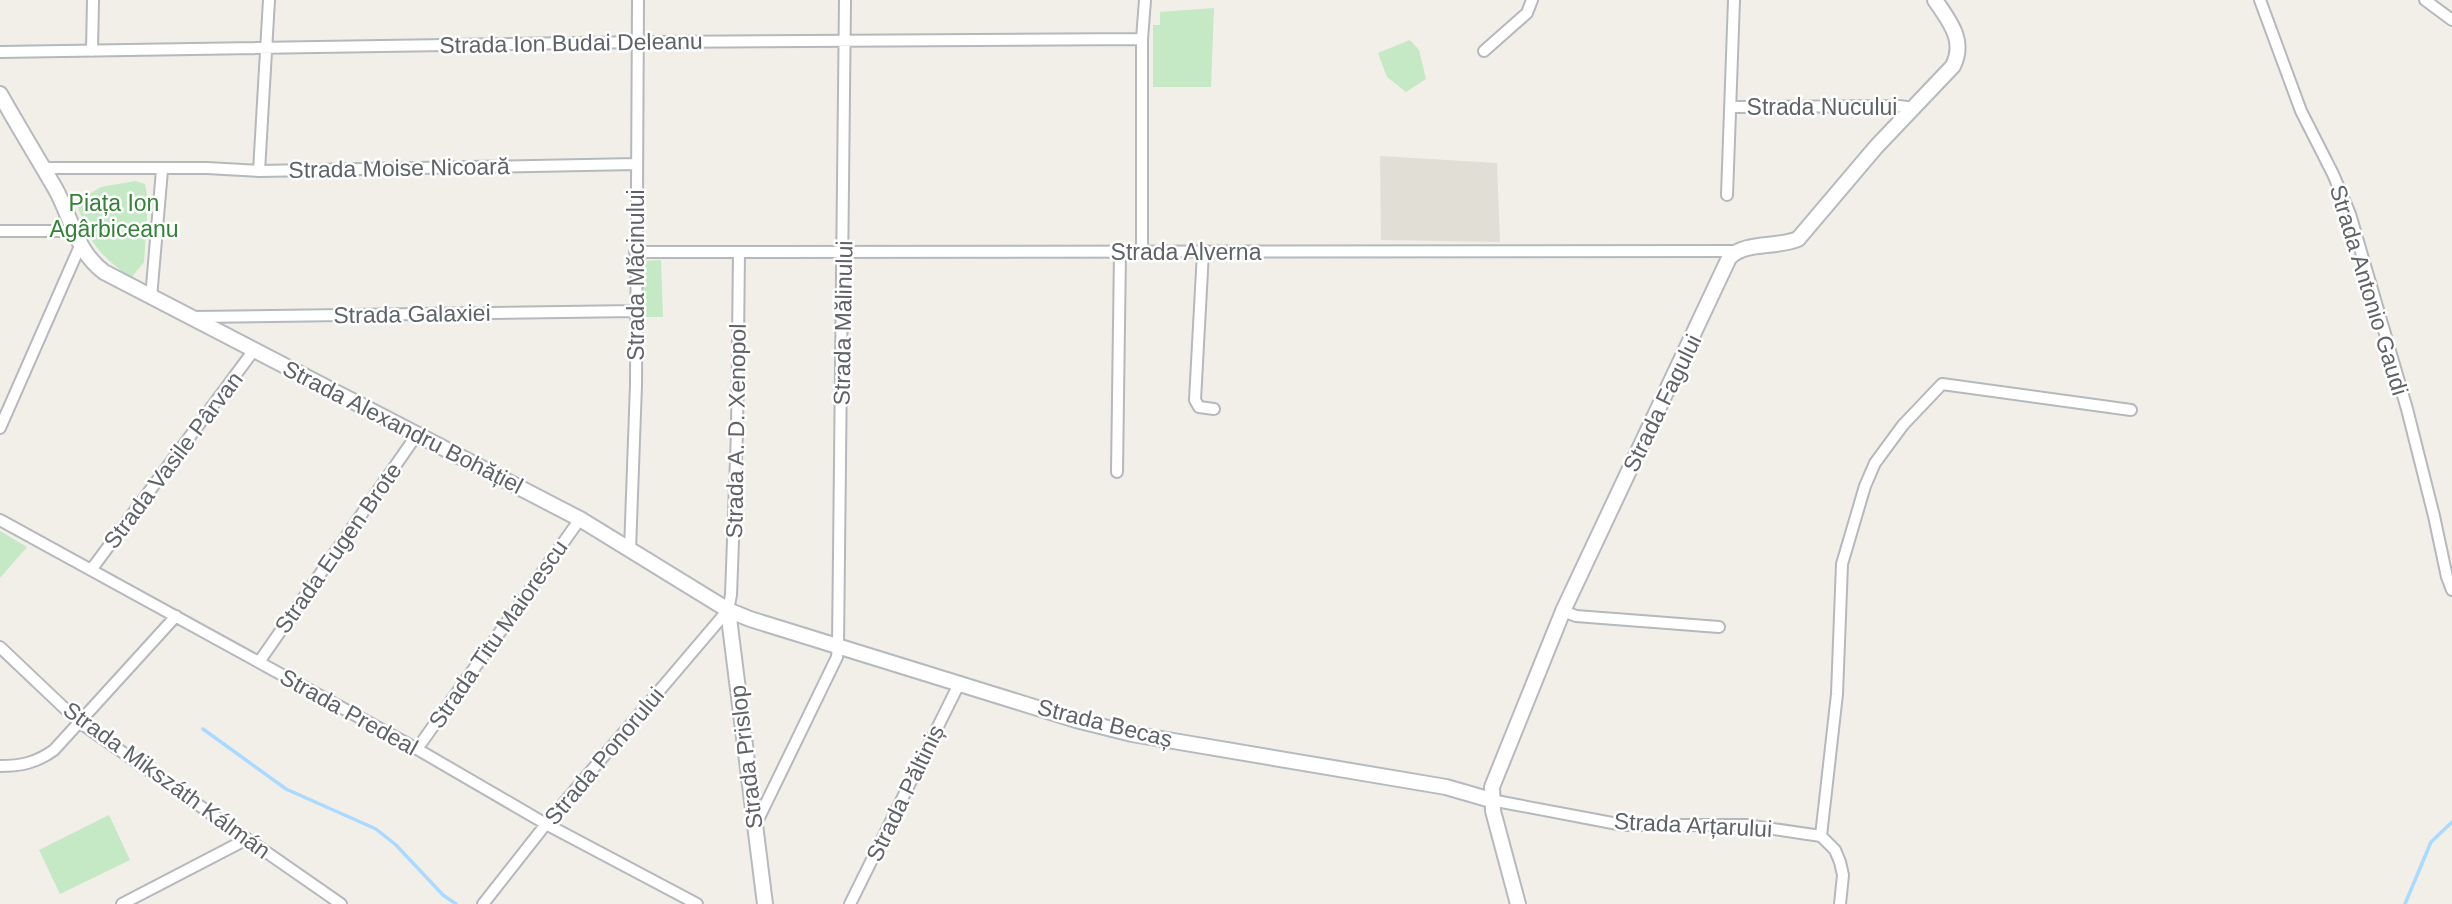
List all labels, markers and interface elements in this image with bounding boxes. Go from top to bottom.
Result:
street label: Strada Ion Budai Deleanu [439,28,703,58]
street label: Strada Nucului [1747,94,1897,120]
street label: Strada Moise Nicoară [288,153,510,183]
street label: Strada Antonio Gaudi [2325,182,2413,398]
street label: Strada Măcinului [623,189,649,361]
park label: Piața Ion Agârbiceanu [49,190,179,242]
street label: Strada Alverna [1111,239,1262,265]
street label: Strada Mălinului [829,240,857,406]
street label: Strada Galaxiei [333,300,491,328]
street label: Strada A. D. Xenopol [721,323,751,539]
street label: Strada Fagului [1618,330,1706,476]
street label: Strada Alexandru Bohățiel [279,355,527,499]
street label: Strada Vasile Pârvan [98,367,248,553]
street label: Strada Eugen Brote [269,458,407,638]
street label: Strada Titu Maiorescu [423,535,573,733]
street label: Strada Predeal [276,663,422,761]
street label: Strada Ponorului [539,682,669,830]
street label: Strada Prislop [724,684,768,830]
street label: Strada Becaș [1035,694,1175,752]
street label: Strada Mikszáth Kálmán [59,696,275,864]
street label: Strada Păltiniș [861,721,949,865]
street label: Strada Arțarului [1613,808,1773,842]

